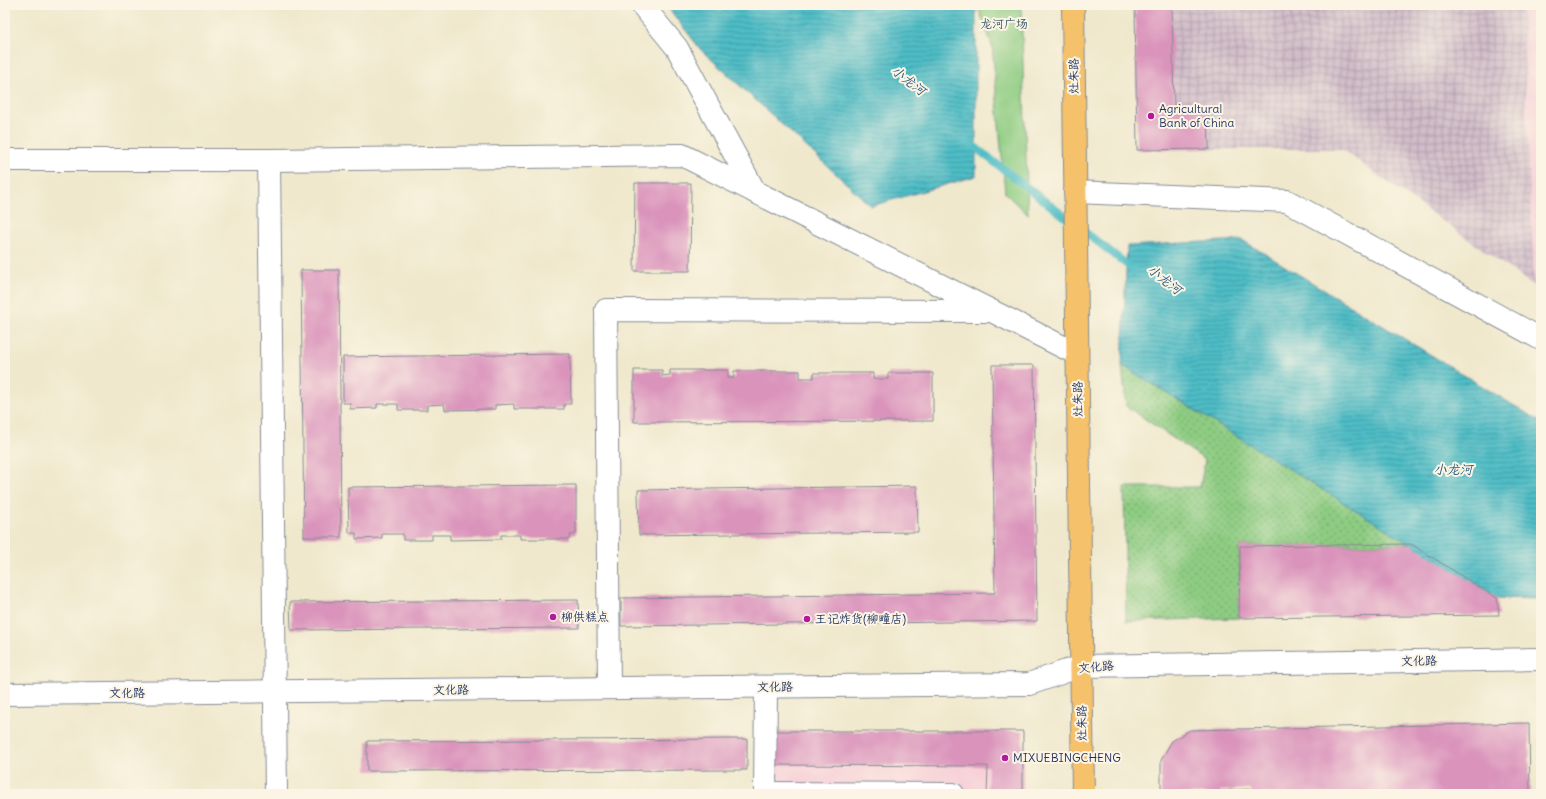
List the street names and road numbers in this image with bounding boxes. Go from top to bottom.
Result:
street label: 灶朱路 [1066,58,1081,94]
street label: 灶朱路 [1070,381,1085,417]
street label: 文化路 [1401,653,1437,668]
street label: 文化路 [1077,657,1115,676]
street label: 文化路 [757,679,793,694]
street label: 文化路 [433,682,469,697]
street label: 文化路 [109,685,145,700]
street label: 灶朱路 [1074,705,1089,741]

